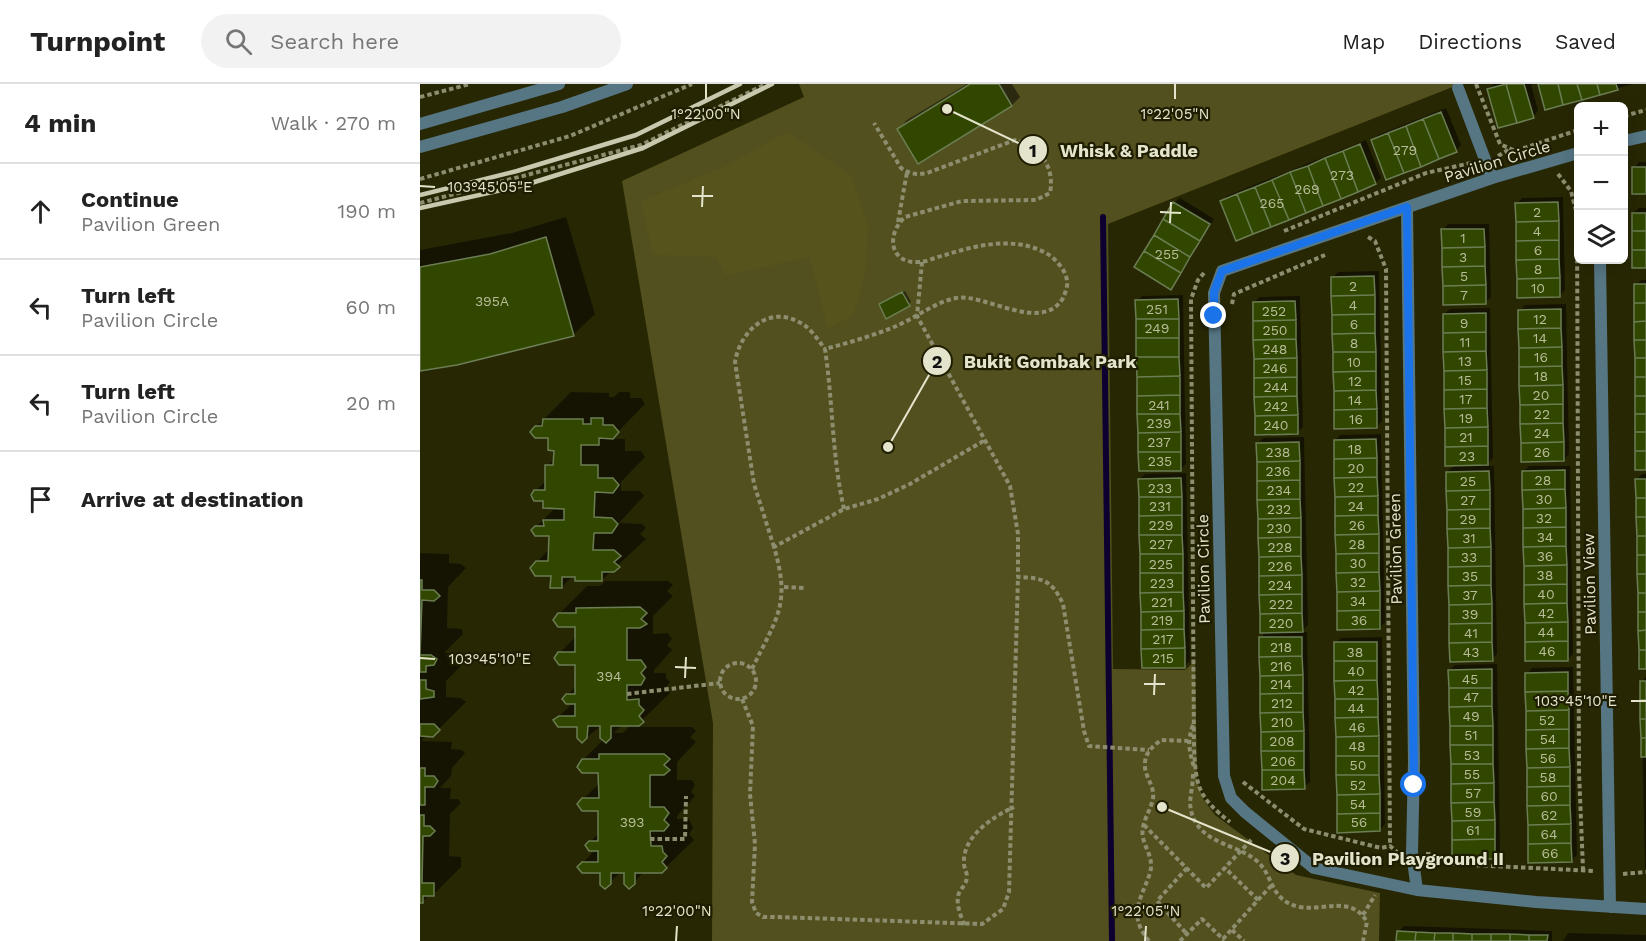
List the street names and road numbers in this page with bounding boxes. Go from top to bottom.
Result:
street label: Pavilion Circle [1442,136,1552,187]
street label: Pavilion Green [1385,493,1406,605]
street label: Pavilion Circle [1193,514,1214,624]
street label: Pavilion View [1579,533,1600,635]

